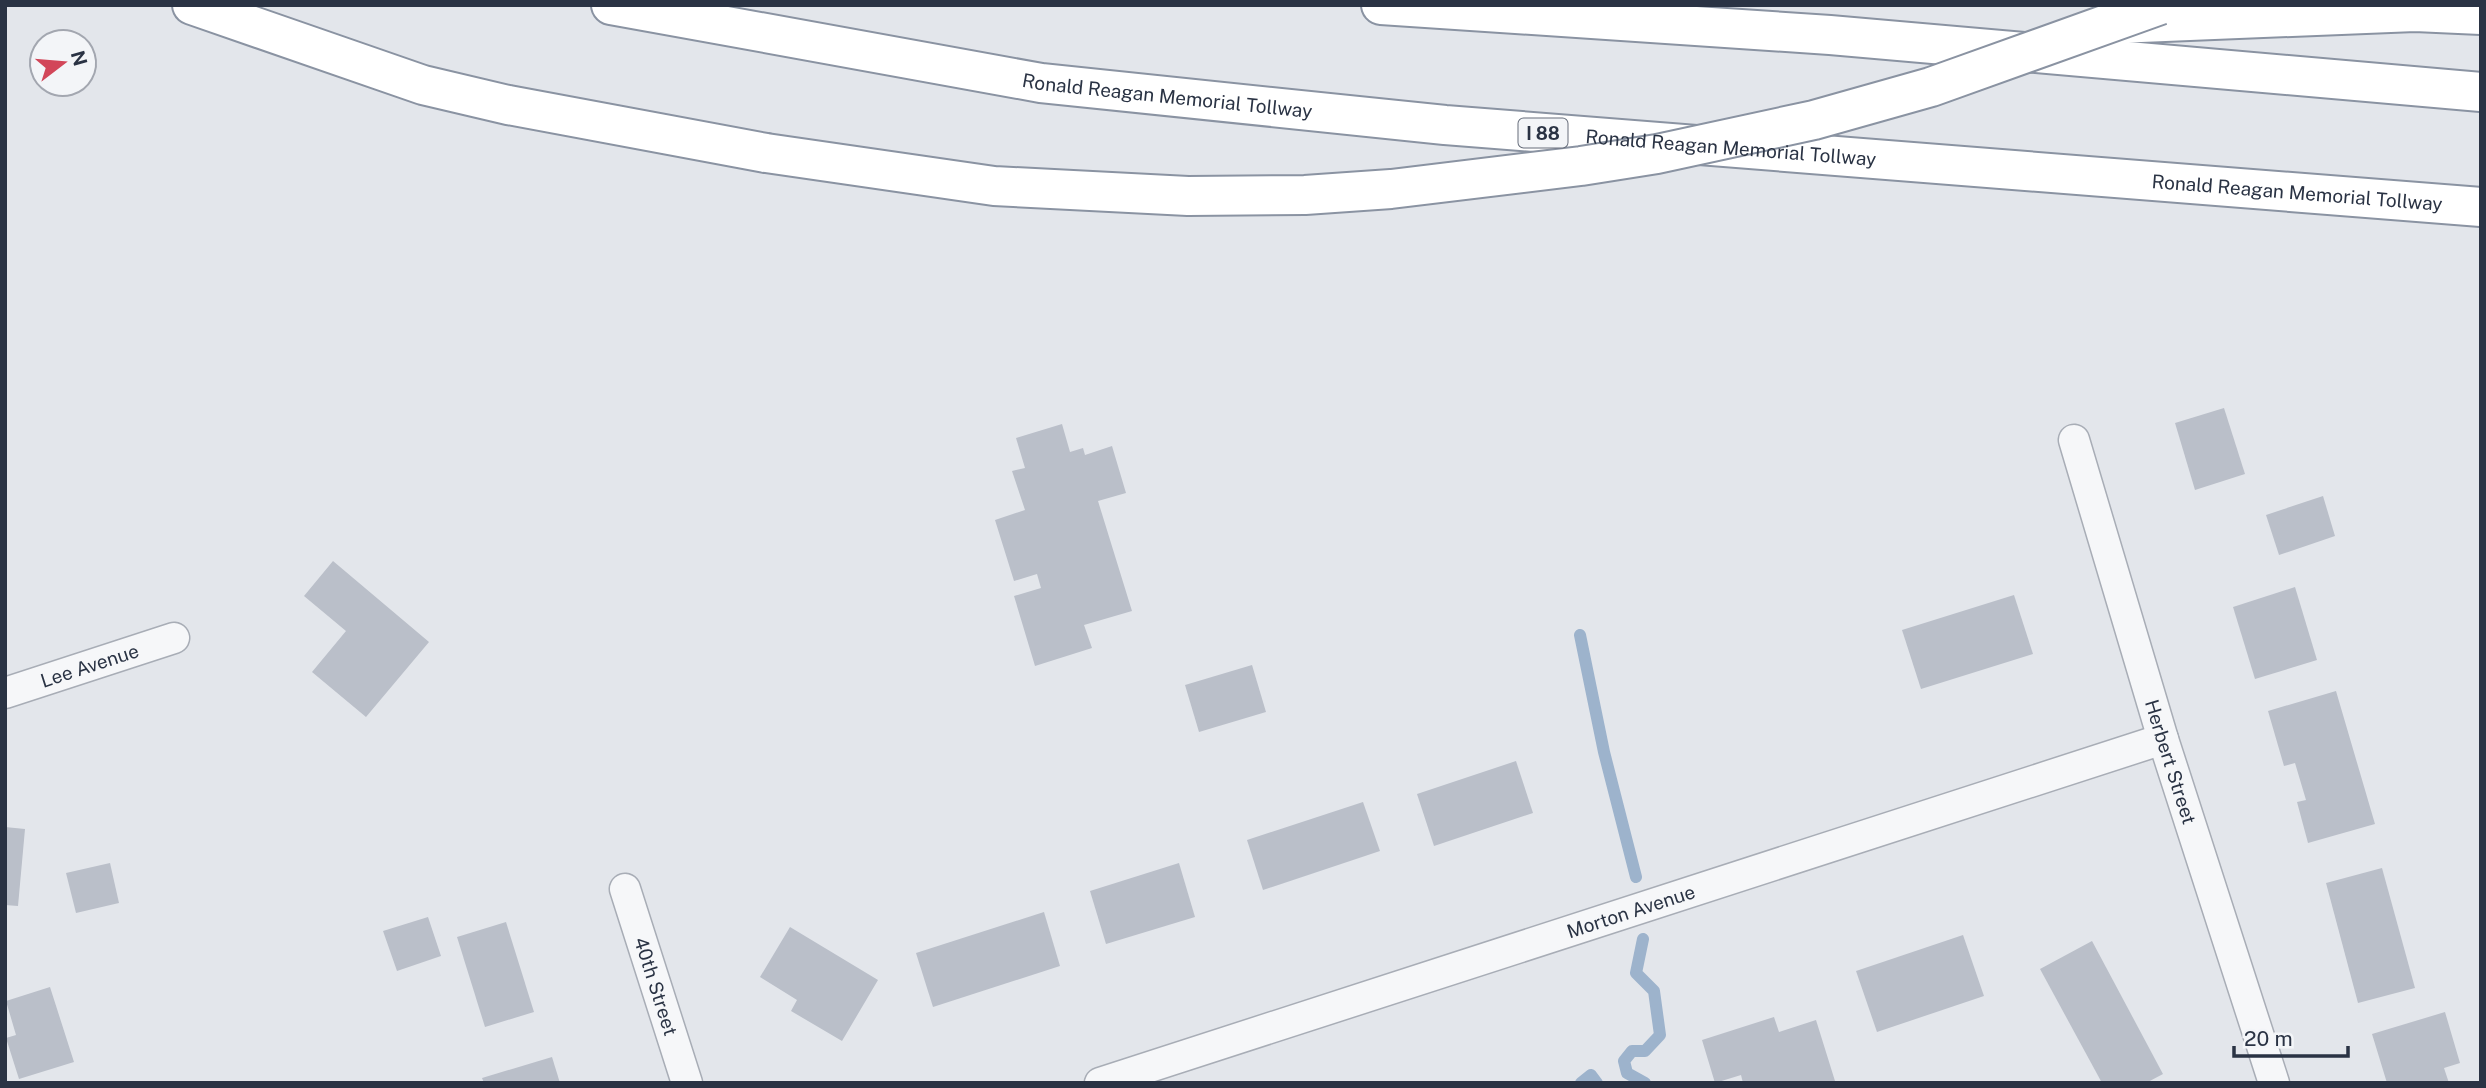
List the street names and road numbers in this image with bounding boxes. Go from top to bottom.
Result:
street label: Ronald Reagan Memorial Tollway [1021,69,1313,122]
road number: I 88 [1518,118,1568,148]
street label: Ronald Reagan Memorial Tollway [1585,125,1877,170]
street label: Ronald Reagan Memorial Tollway [2151,170,2443,215]
street label: Lee Avenue [38,639,142,692]
street label: Herbert Street [2141,697,2201,827]
street label: Morton Avenue [1564,880,1698,942]
street label: 40th Street [630,934,682,1038]

